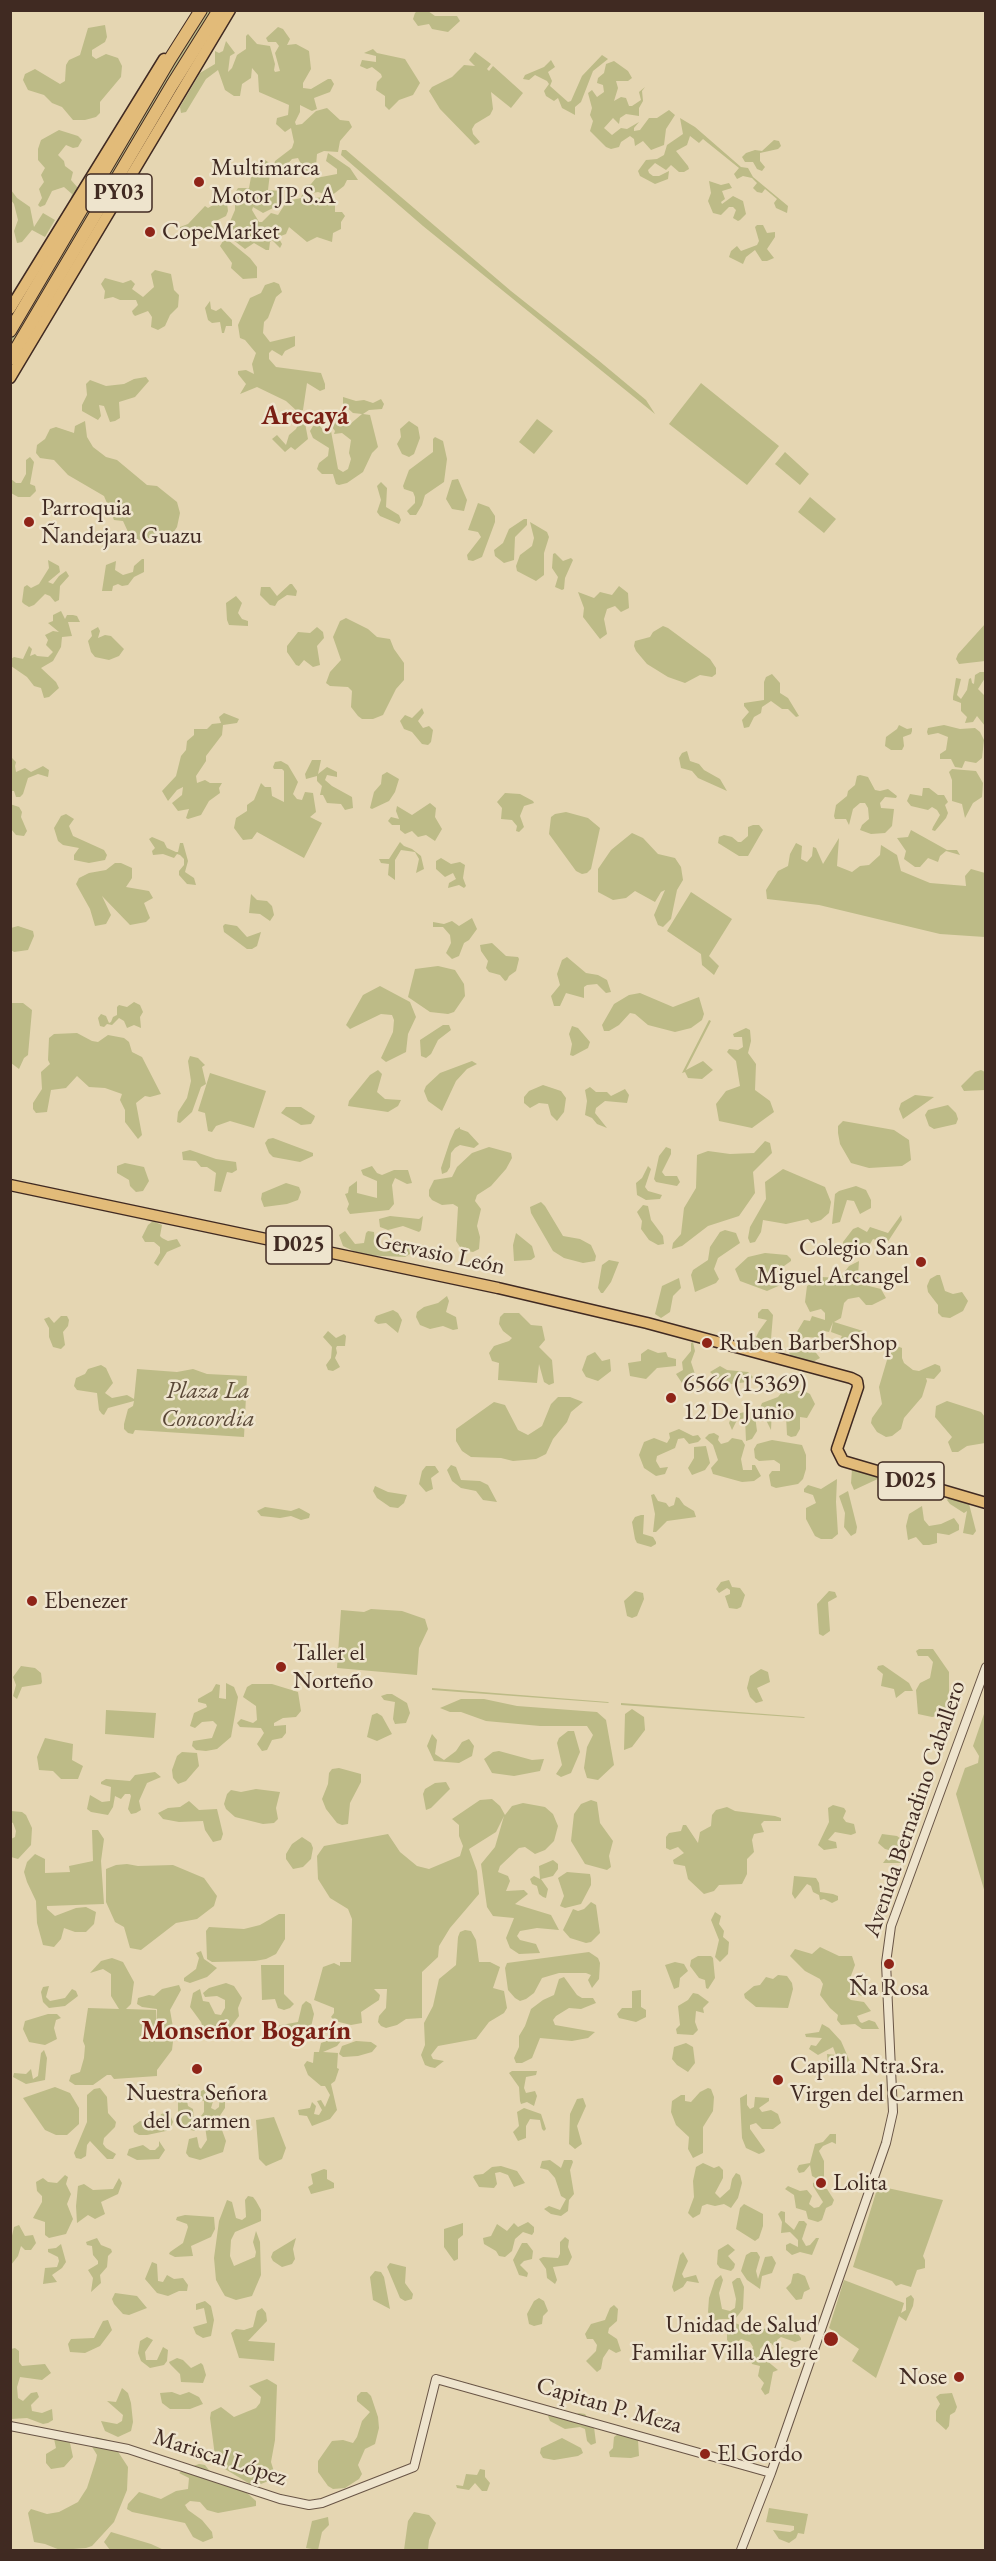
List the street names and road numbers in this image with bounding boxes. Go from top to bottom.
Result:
road number: PY03 [86,174,152,212]
road number: D025 [266,1226,332,1264]
street label: Gervasio León [372,1226,508,1282]
road number: D025 [878,1462,944,1500]
street label: Avenida Bernadino Caballero [858,1677,972,1941]
street label: Capitan P. Meza [533,2371,685,2441]
street label: Mariscal López [150,2423,290,2493]

